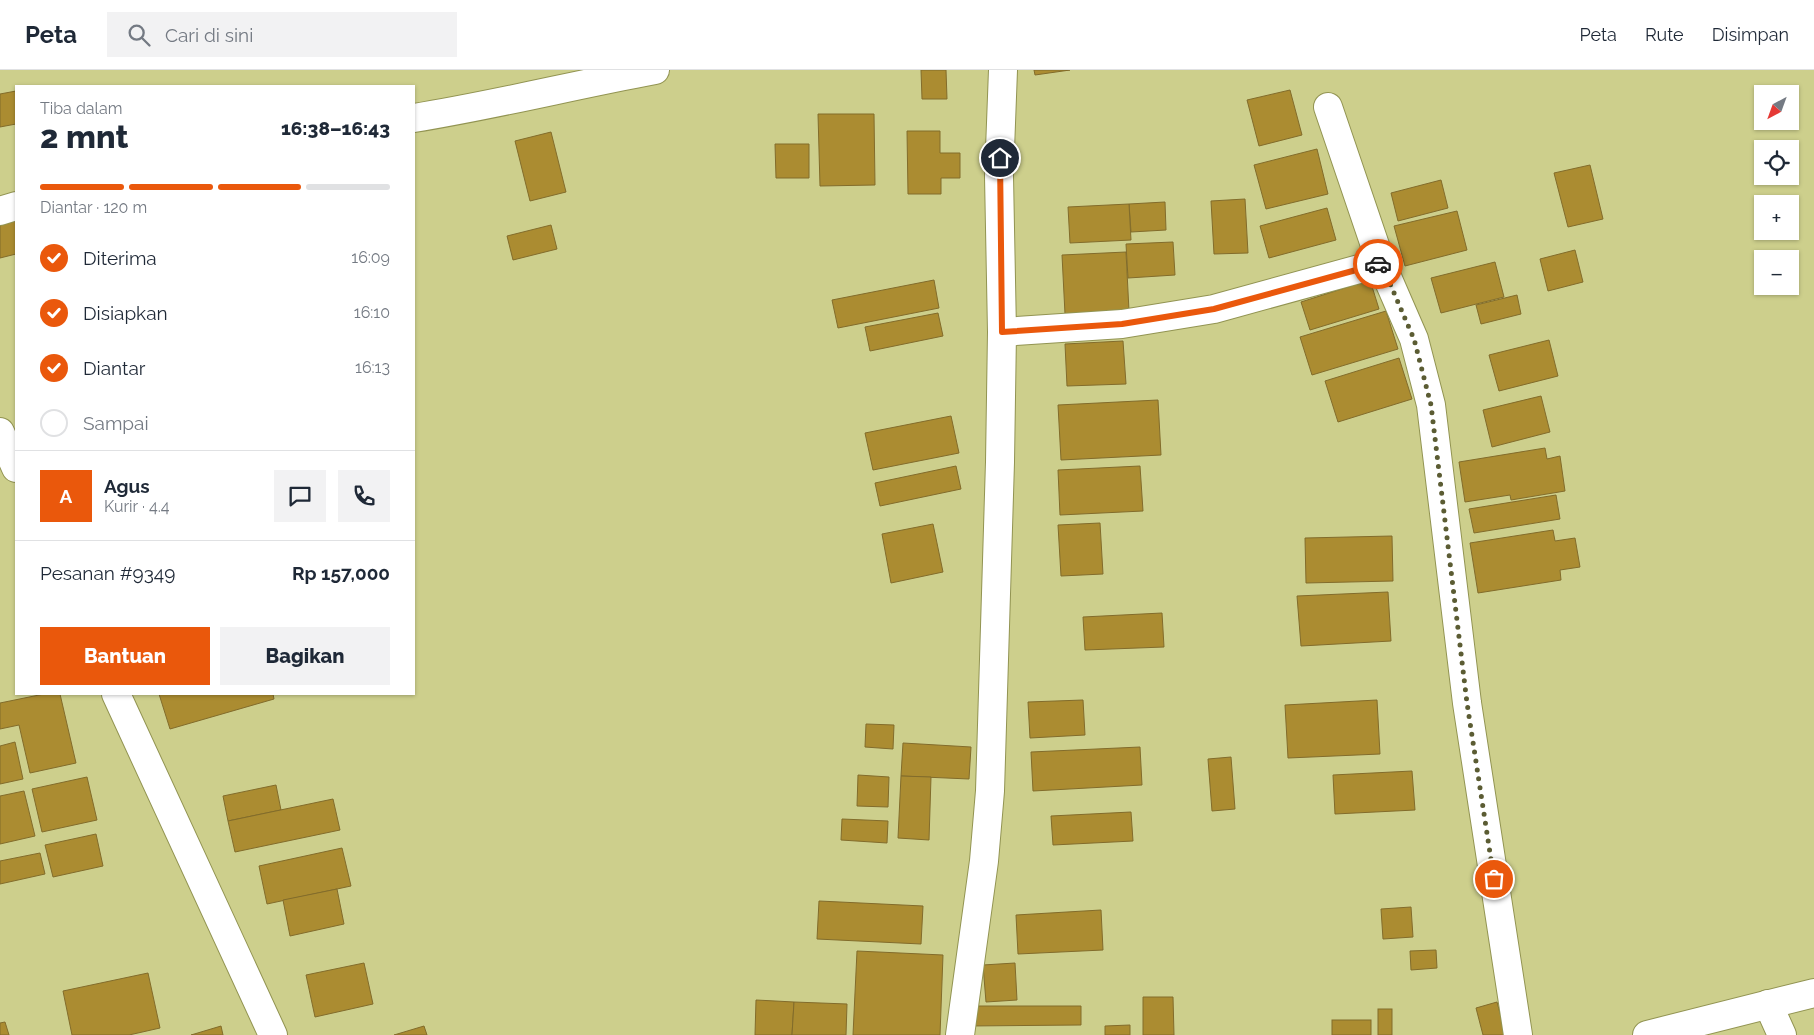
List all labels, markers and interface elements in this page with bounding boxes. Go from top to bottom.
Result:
search box [107,12,457,57]
text: Peta [25,20,77,49]
icon: search [125,21,153,49]
text: Cari di sini [165,24,253,46]
text: Peta [1580,24,1617,45]
text: Rute [1645,24,1684,45]
text: Disimpan [1712,24,1789,45]
north arrow [1754,85,1799,130]
map controls [1754,85,1799,295]
text: Tiba dalam [40,99,122,118]
text: 16:38–16:43 [281,117,390,139]
text: 2 mnt [40,118,128,155]
pin [979,137,1021,179]
button: locate [1754,140,1799,185]
icon: home [986,144,1014,172]
button: + [1754,195,1799,240]
text: Diantar · 120 m [40,198,147,217]
courier [1353,239,1403,289]
icon: check [40,244,68,272]
text: Diterima [83,247,157,269]
text: 16:09 [351,248,390,267]
icon: car [1364,250,1392,278]
button: − [1754,250,1799,295]
icon: check [40,299,68,327]
text: Disiapkan [83,302,168,324]
text: 16:10 [354,303,390,322]
icon: check [40,354,68,382]
text: Diantar [83,357,145,379]
text: 16:13 [355,358,390,377]
text: Sampai [83,412,149,434]
button: chat [274,470,326,522]
button: phone [338,470,390,522]
text: Agus [104,475,150,497]
text: A [60,485,72,507]
text: Kurir · 4.4 [104,497,170,516]
text: Pesanan #9349 [40,562,175,584]
text: Rp 157,000 [292,562,390,584]
button: Bantuan [40,627,210,685]
button: Bagikan [220,627,390,685]
pin [1473,858,1515,900]
icon: bag [1480,865,1508,893]

